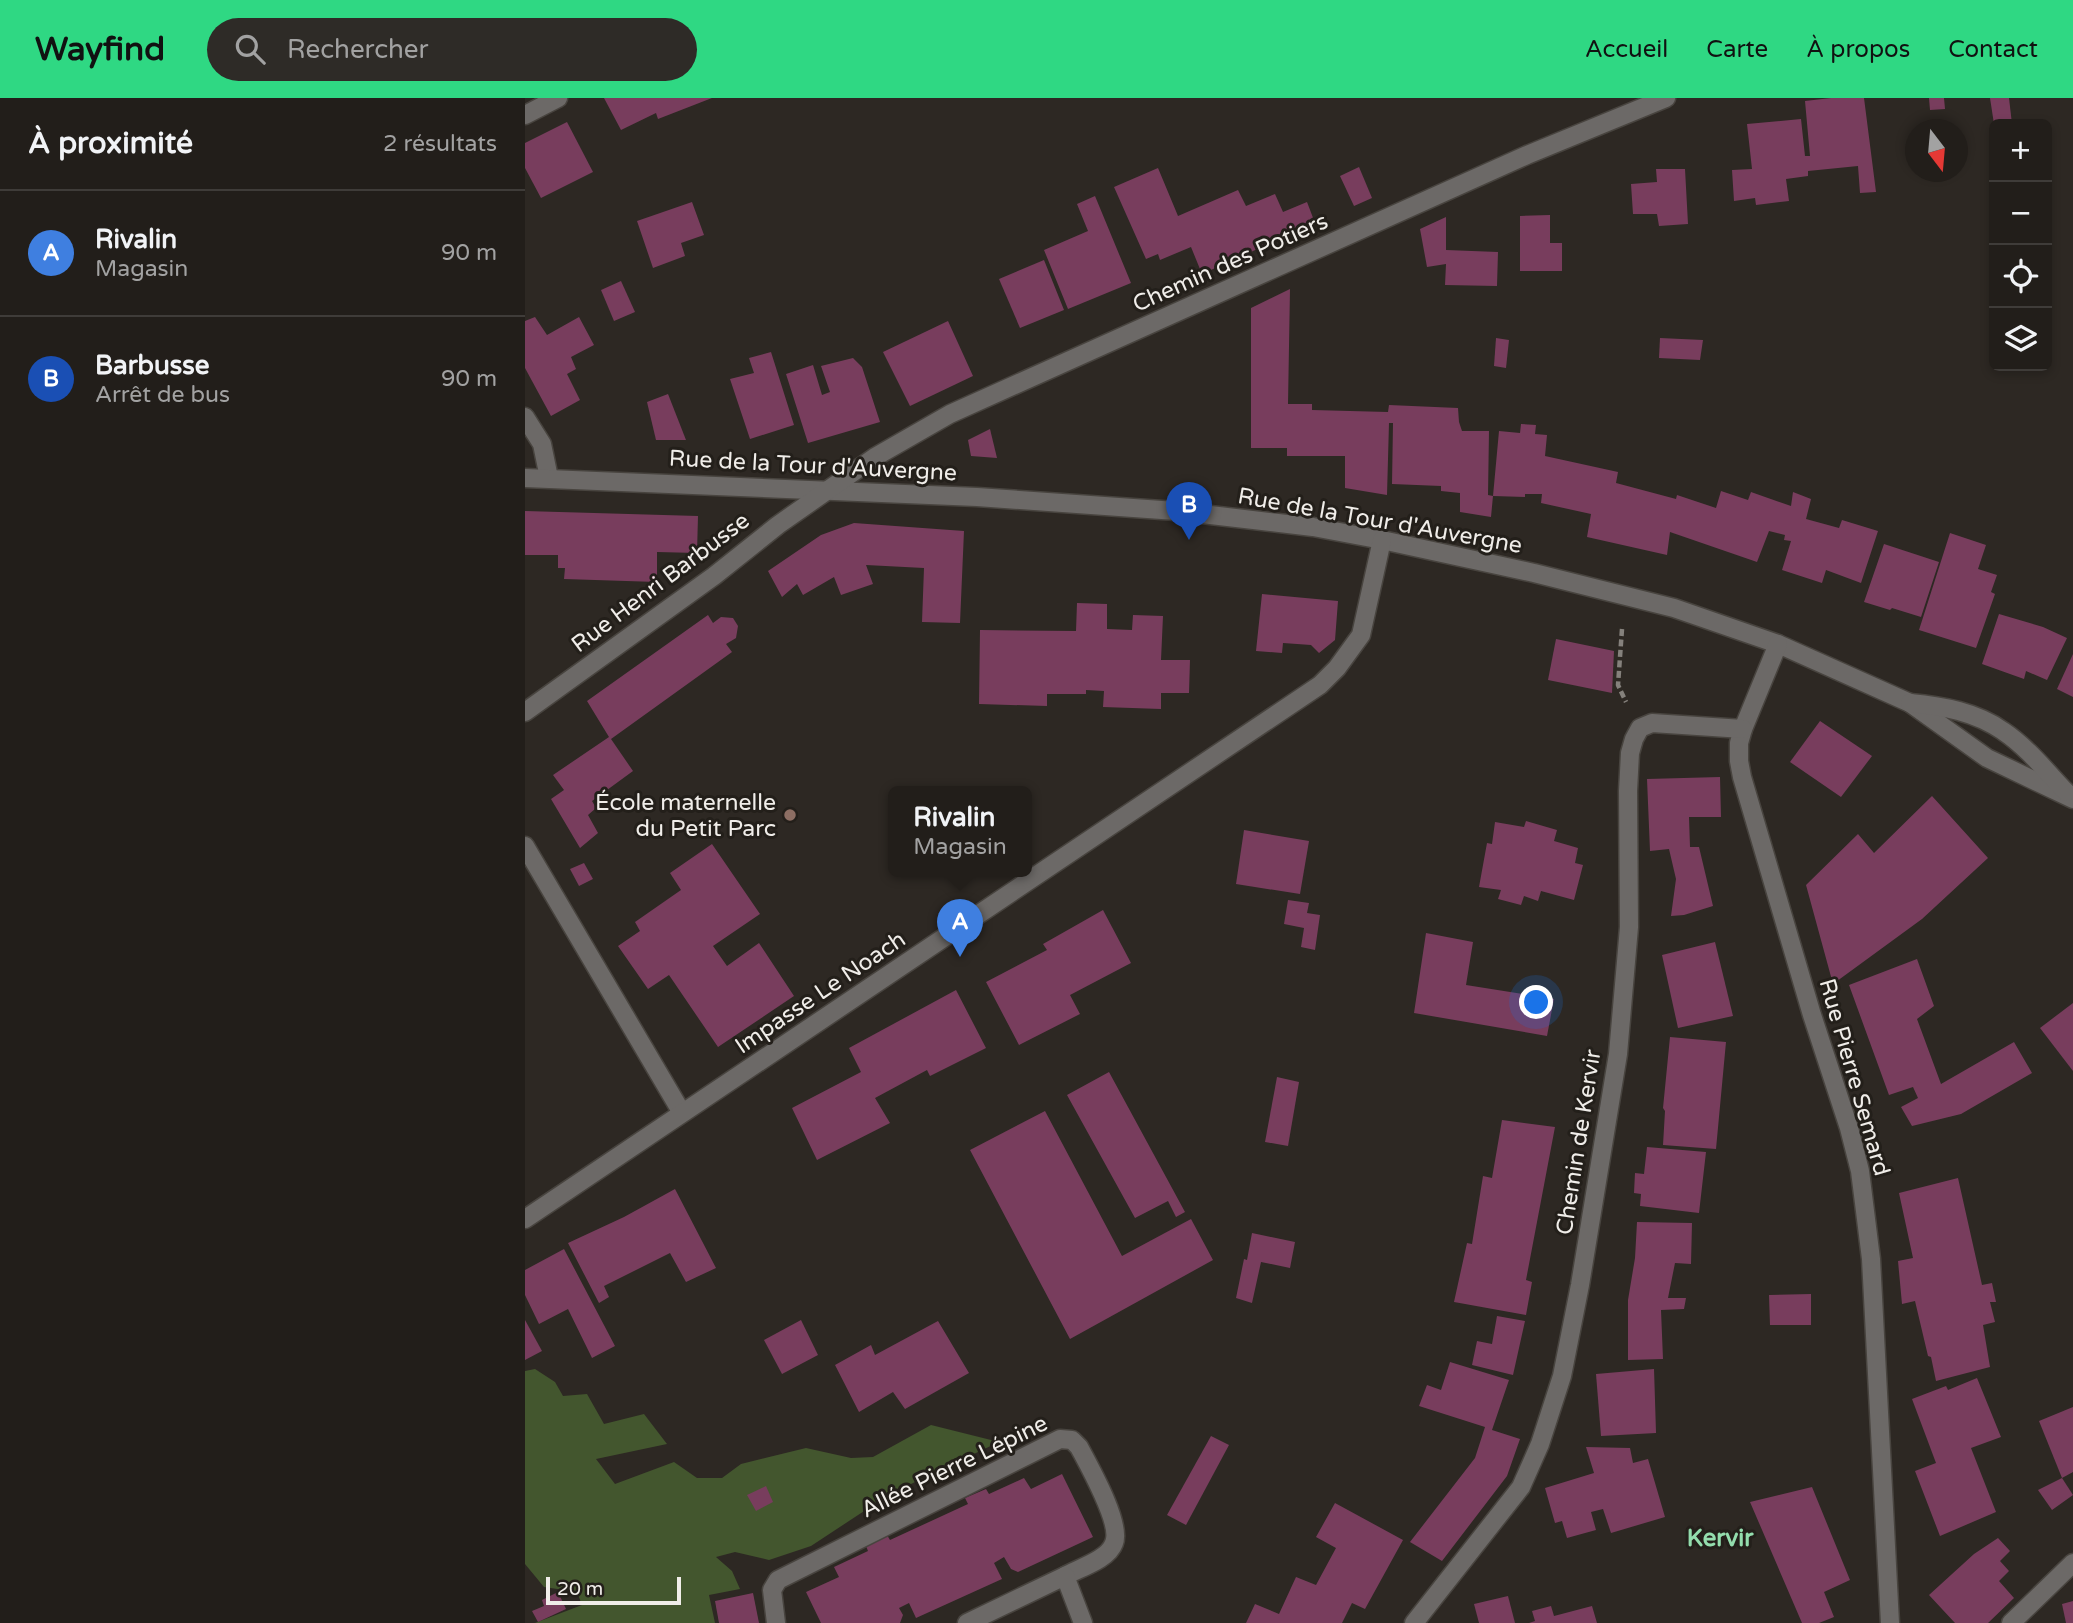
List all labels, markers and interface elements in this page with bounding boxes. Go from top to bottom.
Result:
search box [207,18,697,81]
text: Wayfind [35,30,165,69]
icon: search [231,30,269,68]
text: Rechercher [287,34,429,65]
text: Accueil [1585,35,1668,64]
text: Carte [1706,35,1768,64]
text: À propos [1806,35,1910,64]
text: Contact [1948,35,2038,64]
north arrow [1905,119,1968,182]
map controls [1989,119,2052,371]
button: + [1989,119,2052,182]
text: À proximité [28,125,193,162]
text: 2 résultats [383,130,497,158]
button: − [1989,182,2052,245]
street label: Chemin des Potiers [1128,207,1332,319]
text: Rivalin [95,224,177,255]
text: A [42,239,60,267]
text: 90 m [441,239,497,267]
button: locate [1989,245,2052,308]
text: Magasin [95,255,188,283]
button: layers [1989,308,2052,371]
text: Barbusse [95,350,210,381]
text: B [43,365,59,393]
text: 90 m [441,365,497,393]
text: Arrêt de bus [95,381,230,409]
street label: Rue de la Tour d'Auvergne [668,444,958,488]
pin: B [1166,482,1212,540]
street label: Rue de la Tour d'Auvergne [1235,482,1524,560]
street label: Rue Henri Barbusse [566,507,755,659]
popup [888,786,1032,877]
place label: École maternelle du Petit Parc [595,789,776,843]
text: Rivalin [913,802,995,833]
marker: École maternelle du Petit Parc [782,807,798,823]
text: Magasin [913,833,1007,861]
pin: A [937,899,983,957]
street label: Impasse Le Noach [730,925,911,1060]
street label: Rue Pierre Semard [1812,975,1896,1179]
your location [1519,985,1553,1019]
street label: Chemin de Kervir [1551,1047,1607,1237]
street label: Allée Pierre Lépine [856,1410,1052,1524]
district label: Kervir [1687,1524,1754,1553]
scale bar [546,1574,681,1606]
text: 20 m [557,1578,603,1600]

